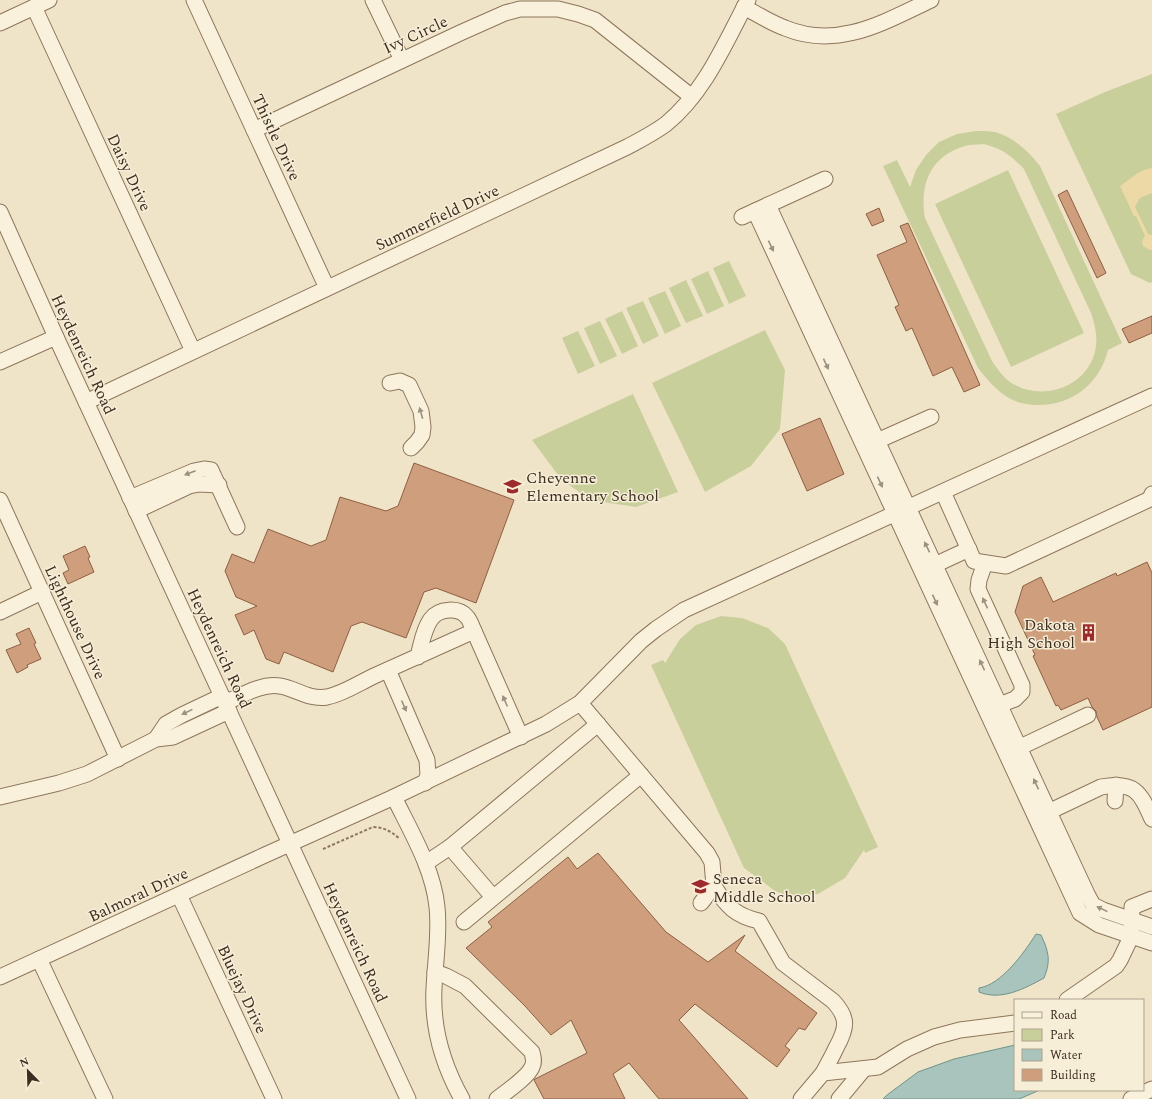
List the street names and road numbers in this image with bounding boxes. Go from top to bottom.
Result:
street label: Ivy Circle [379,10,452,60]
street label: Thistle Drive [246,90,307,185]
street label: Daisy Drive [101,130,158,215]
street label: Summerfield Drive [371,179,503,257]
street label: Heydenreich Road [45,290,122,419]
street label: Lighthouse Drive [38,561,112,683]
street label: Heydenreich Road [181,584,258,713]
street label: Balmoral Drive [85,861,192,929]
street label: Heydenreich Road [317,878,394,1007]
street label: Bluejay Drive [211,941,273,1038]

